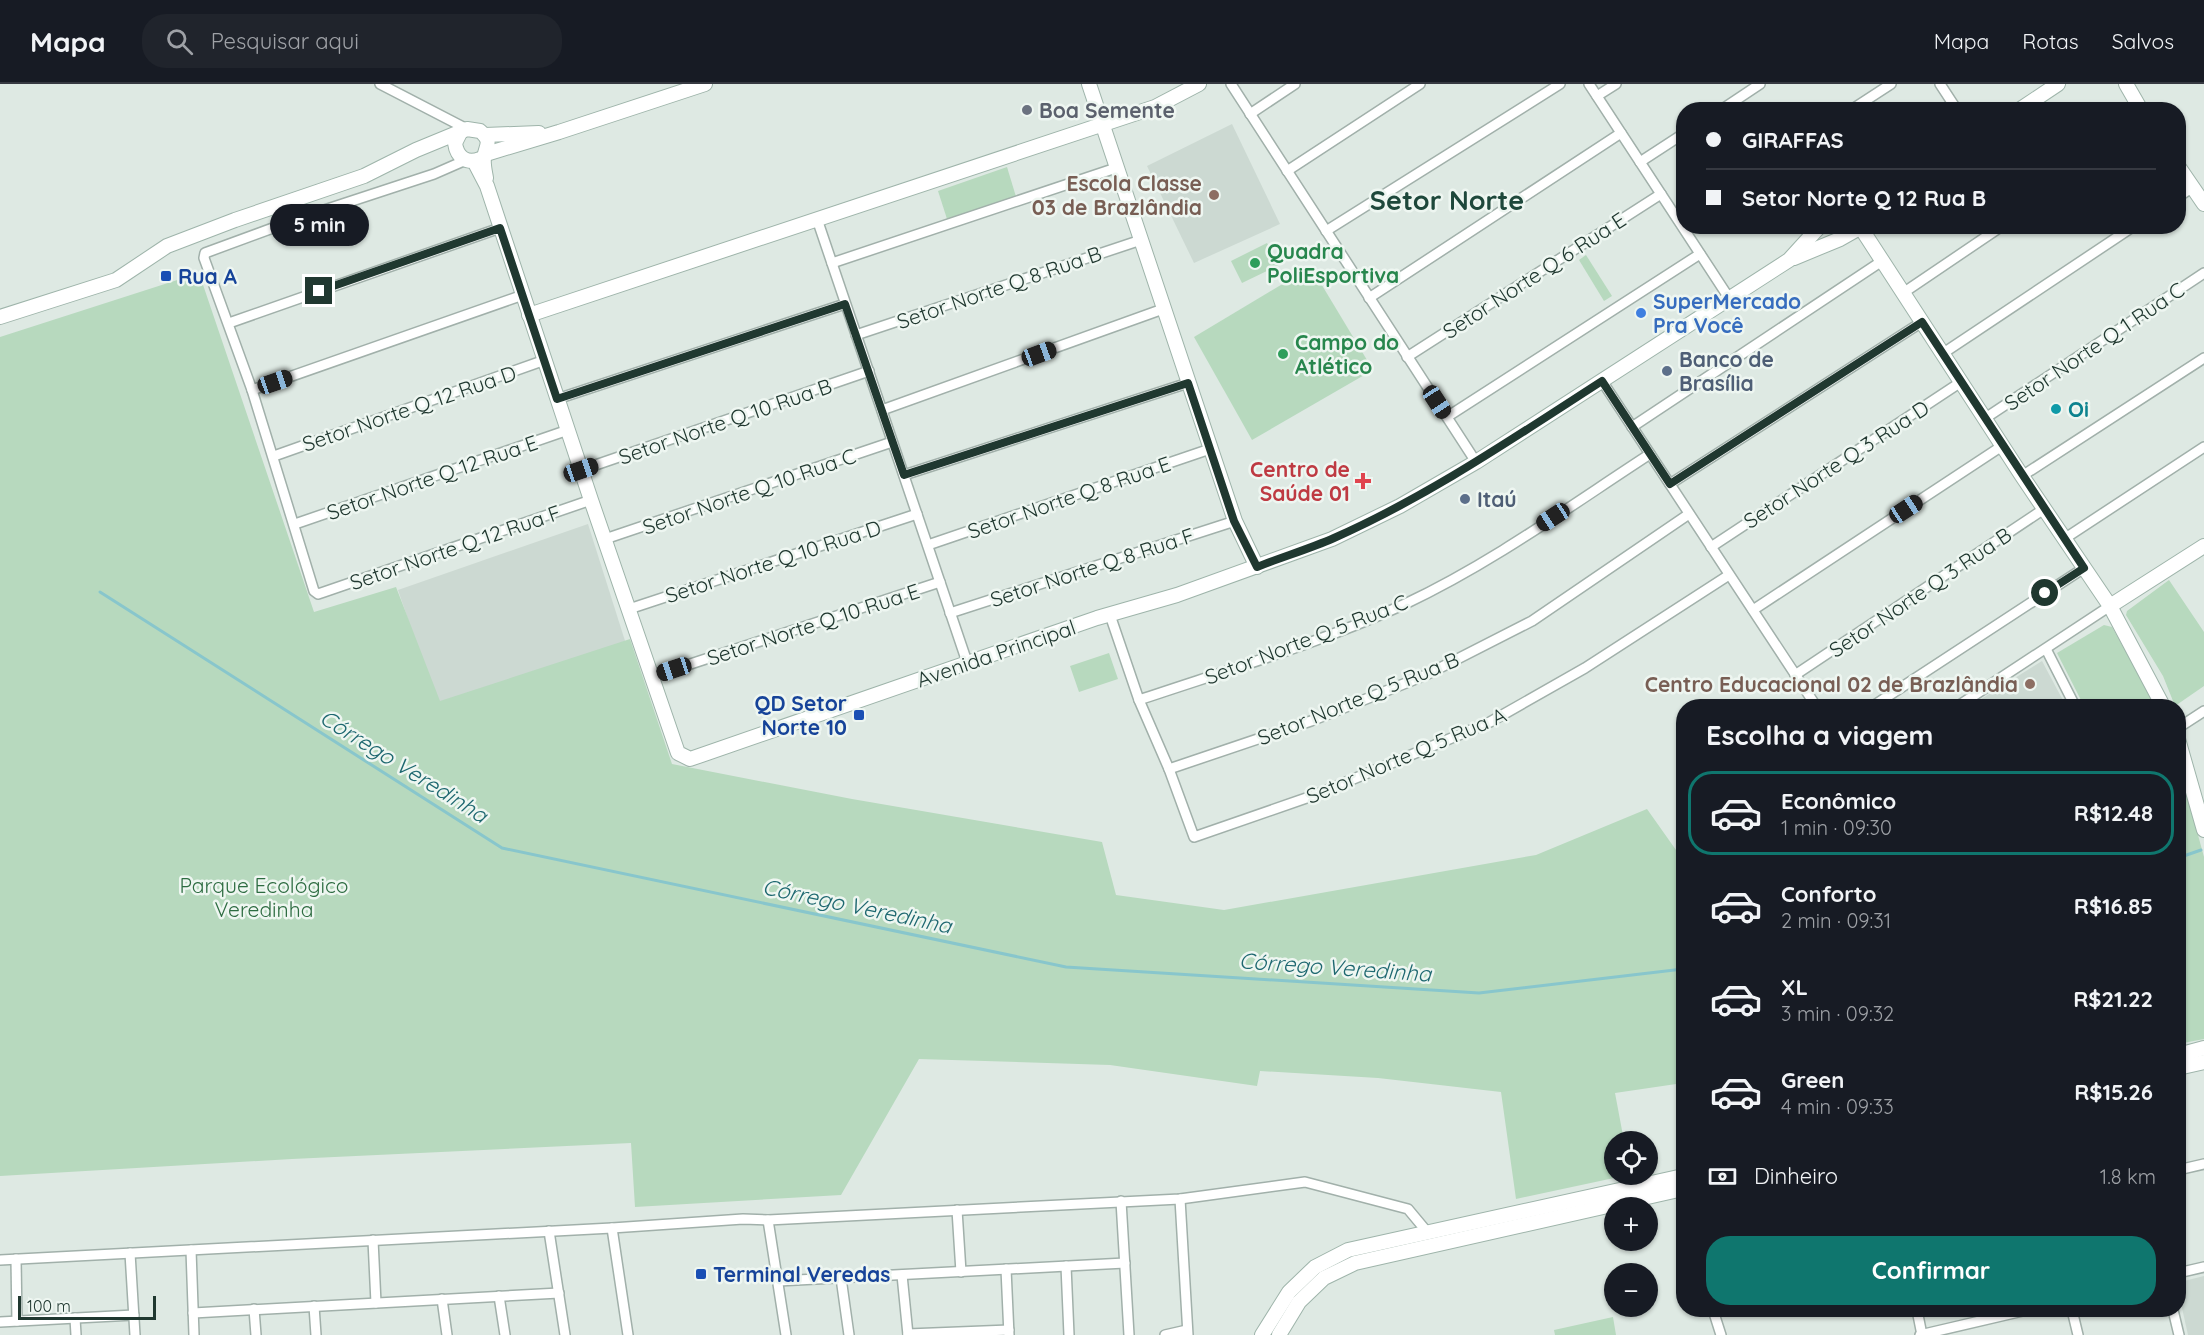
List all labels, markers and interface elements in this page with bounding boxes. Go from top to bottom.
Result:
search box [142,14,562,68]
text: Mapa [30,24,106,59]
icon: search [163,25,196,58]
text: Pesquisar aqui [211,27,359,55]
text: Mapa [1934,28,1989,54]
text: Rotas [2022,28,2079,54]
text: Salvos [2112,28,2174,54]
place label: Boa Semente [1039,97,1175,123]
marker: Boa Semente [1020,103,1034,117]
text: GIRAFFAS [1742,126,1844,154]
place label: Escola Classe 03 de Brazlândia [1032,170,1202,220]
district label: Setor Norte [1370,183,1524,217]
text: Setor Norte Q 12 Rua B [1742,184,1986,212]
marker: Escola Classe 03 de Brazlândia [1207,188,1221,202]
callout: 5 min [270,204,368,246]
street label: Setor Norte Q 6 Rua E [1438,206,1630,344]
text: 5 min [293,212,346,237]
place label: Quadra PoliEsportiva [1267,238,1399,288]
street label: Setor Norte Q 8 Rua B [893,240,1105,334]
marker: Quadra PoliEsportiva [1248,256,1262,270]
place label: Rua A [178,263,238,289]
marker: Rua A [159,269,173,283]
street label: Setor Norte Q 1 Rua C [1999,276,2189,416]
route end [305,277,332,304]
place label: SuperMercado Pra Você [1653,288,1801,338]
marker: SuperMercado Pra Você [1634,306,1648,320]
place label: Campo do Atlético [1295,329,1399,379]
car [1019,339,1059,369]
place label: Banco de Brasília [1679,346,1774,396]
marker: Campo do Atlético [1276,347,1290,361]
street label: Setor Norte Q 12 Rua D [299,359,519,457]
marker: Banco de Brasília [1660,364,1674,378]
car [255,368,295,396]
street label: Setor Norte Q 10 Rua B [615,372,835,470]
car [1420,382,1454,422]
street label: Setor Norte Q 3 Rua D [1738,394,1934,534]
place label: Oi [2068,396,2089,422]
marker: Oi [2049,402,2063,416]
street label: Setor Norte Q 12 Rua E [323,429,541,525]
street label: Setor Norte Q 10 Rua C [639,442,859,540]
street label: Setor Norte Q 8 Rua E [964,450,1174,544]
car [561,456,601,484]
place label: Centro de Saúde 01 [1250,456,1350,506]
marker: Centro de Saúde 01 [1354,472,1372,490]
place label: Itaú [1477,486,1517,512]
marker: Itaú [1458,492,1472,506]
car [1886,492,1926,526]
street label: Setor Norte Q 12 Rua F [346,499,564,595]
car [1533,500,1573,534]
street label: Setor Norte Q 10 Rua D [662,514,884,608]
street label: Setor Norte Q 3 Rua B [1824,521,2016,663]
street label: Setor Norte Q 8 Rua F [987,522,1197,612]
street label: Setor Norte Q 10 Rua E [703,577,923,671]
route start [2031,579,2058,606]
street label: Setor Norte Q 5 Rua C [1201,588,1411,690]
street label: Avenida Principal [913,614,1079,692]
street label: Setor Norte Q 5 Rua B [1253,646,1463,750]
car [654,655,694,683]
place label: Centro Educacional 02 de Brazlândia [1645,671,2018,697]
marker: Centro Educacional 02 de Brazlândia [2023,677,2037,691]
place label: QD Setor Norte 10 [755,690,847,740]
street label: Setor Norte Q 5 Rua A [1302,701,1510,809]
water label: Córrego Veredinha [315,703,494,830]
marker: QD Setor Norte 10 [852,708,866,722]
text: Escolha a viagem [1706,718,1934,752]
icon: car [1709,786,1763,840]
text: Econômico [1781,787,1896,815]
text: R$12.48 [2074,799,2153,827]
text: 1 min · 09:30 [1781,815,1892,840]
park label: Parque Ecológico Veredinha [179,872,349,922]
water label: Córrego Veredinha [760,872,956,940]
icon: car [1709,879,1763,933]
text: Conforto [1781,880,1876,908]
text: R$16.85 [2074,892,2153,920]
text: 2 min · 09:31 [1781,908,1891,933]
water label: Córrego Veredinha [1238,946,1434,988]
icon: car [1709,972,1763,1026]
text: XL [1781,973,1808,1001]
text: R$21.22 [2073,985,2153,1013]
text: 3 min · 09:32 [1781,1001,1894,1026]
icon: car [1709,1065,1763,1119]
text: Green [1781,1066,1844,1094]
text: R$15.26 [2074,1078,2153,1106]
text: 4 min · 09:33 [1781,1094,1894,1119]
map controls [1604,1131,1658,1317]
button: locate [1604,1131,1658,1185]
icon: cash [1706,1160,1739,1193]
text: Dinheiro [1754,1162,1838,1190]
text: 1.8 km [2100,1164,2156,1189]
button: + [1604,1197,1658,1251]
button: Confirmar [1706,1236,2156,1305]
place label: Terminal Veredas [713,1261,890,1287]
button: − [1604,1263,1658,1317]
marker: Terminal Veredas [694,1267,708,1281]
scale bar [18,1293,156,1320]
text: 100 m [27,1296,71,1316]

